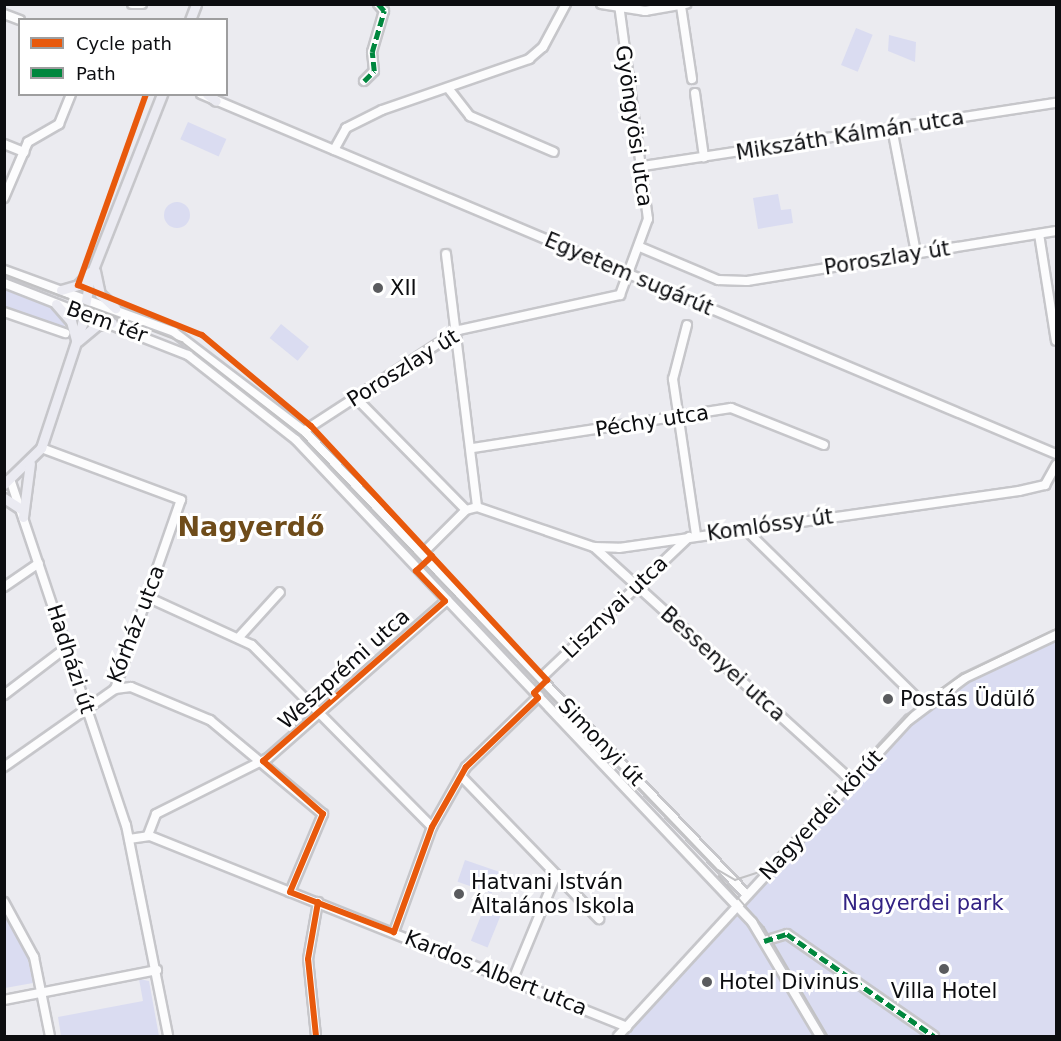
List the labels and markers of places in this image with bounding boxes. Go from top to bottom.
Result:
place label: XII [390,275,417,301]
marker: XII [371,281,385,295]
place label: Postás Üdülő [900,686,1035,712]
marker: Postás Üdülő [881,692,895,706]
place label: Hatvani István Általános Iskola [471,869,635,919]
marker: Hatvani István Általános Iskola [452,887,466,901]
marker: Villa Hotel [937,962,951,976]
place label: Hotel Divinus [719,969,859,995]
marker: Hotel Divinus [700,975,714,989]
place label: Villa Hotel [891,978,997,1004]

